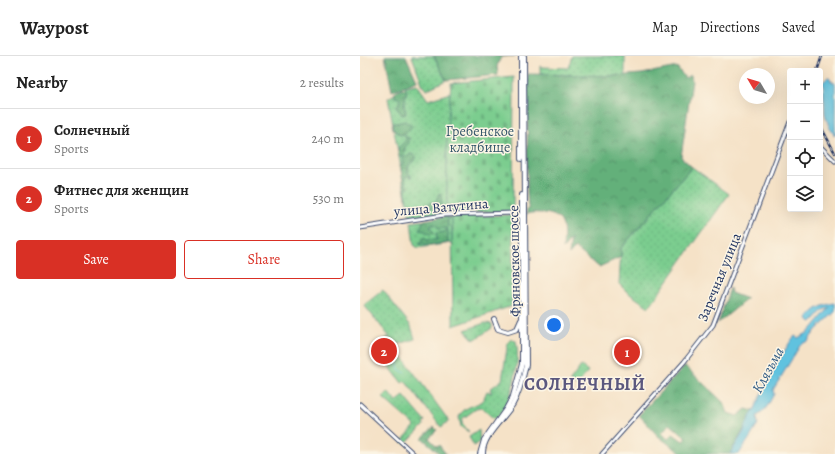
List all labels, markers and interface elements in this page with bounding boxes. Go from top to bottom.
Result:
text: Waypost [20,15,89,41]
text: Map [652,18,678,37]
text: Directions [700,18,760,37]
text: Saved [782,18,815,37]
north arrow [739,68,775,104]
map controls [787,68,823,212]
button: + [787,68,823,104]
text: Nearby [16,71,67,94]
text: 2 results [300,74,344,91]
button: − [787,104,823,140]
text: Солнечный [54,120,130,140]
park label: Гребенское кладбище [446,122,514,157]
text: 1 [27,130,31,147]
text: 240 m [312,130,344,147]
text: Sports [54,140,89,157]
button: locate [787,140,823,176]
button: layers [787,176,823,212]
text: Фитнес для женщин [54,180,189,200]
text: 2 [26,190,32,207]
text: 530 m [313,190,344,207]
street label: улица Ватутина [392,194,490,221]
text: Sports [54,200,89,217]
street label: Фряновское шоссе [504,205,525,317]
street label: Заречная улица [693,229,746,324]
button: Save [16,240,176,279]
button: Share [184,240,344,279]
your location [544,315,564,335]
pin: 2 [371,336,397,366]
pin: 1 [614,337,640,367]
water label: Клязьма [747,343,789,397]
district label: СОЛНЕЧНЫЙ [524,372,646,396]

